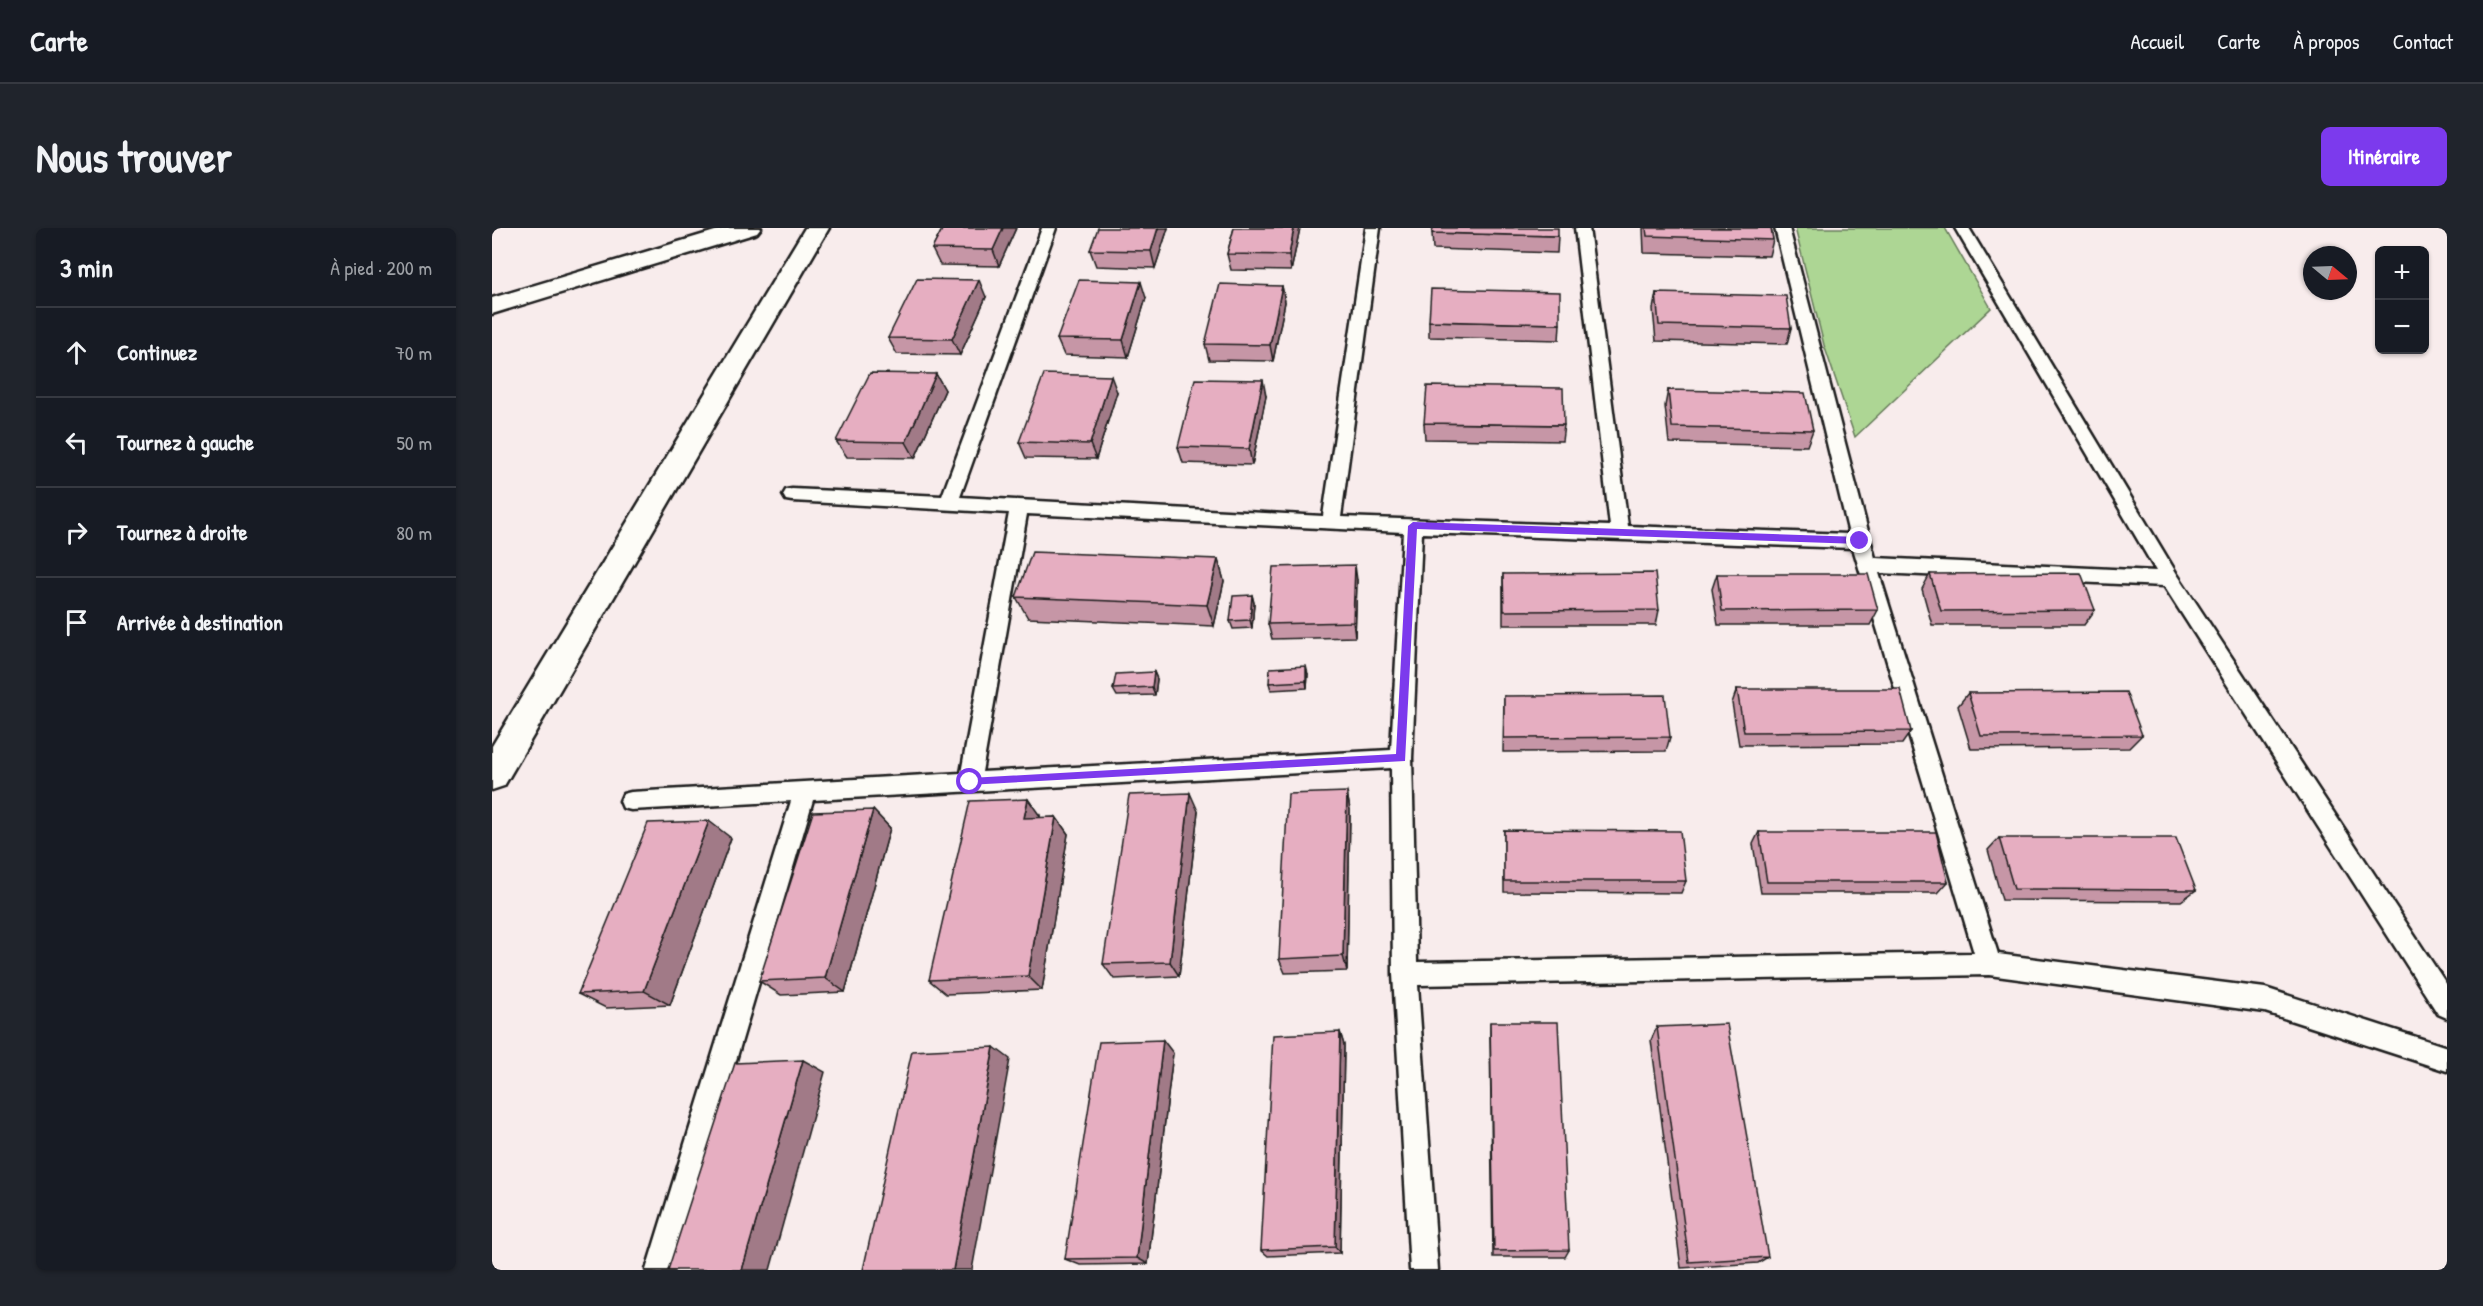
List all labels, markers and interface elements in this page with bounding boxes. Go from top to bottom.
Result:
text: Carte [30,22,88,60]
text: Accueil [2131,27,2184,56]
text: Carte [2217,27,2261,56]
text: À propos [2294,27,2360,56]
text: Contact [2393,27,2453,56]
button: Itinéraire [2321,127,2447,186]
text: Nous trouver [36,128,232,185]
north arrow [2303,246,2357,300]
map controls [2375,246,2429,354]
button: + [2375,246,2429,300]
text: 3 min [60,250,113,285]
text: À pied · 200 m [330,254,432,281]
button: − [2375,300,2429,354]
icon: ahead [60,336,93,369]
text: Continuez [117,337,197,367]
text: 70 m [395,339,432,366]
icon: left [60,426,93,459]
text: Tournez à gauche [117,427,254,457]
text: 50 m [396,429,432,456]
icon: right [60,516,93,549]
text: Tournez à droite [117,517,247,547]
text: 80 m [396,519,432,546]
route end [1846,527,1872,553]
icon: arrive [60,606,93,639]
text: Arrivée à destination [117,607,283,637]
route start [956,768,982,794]

